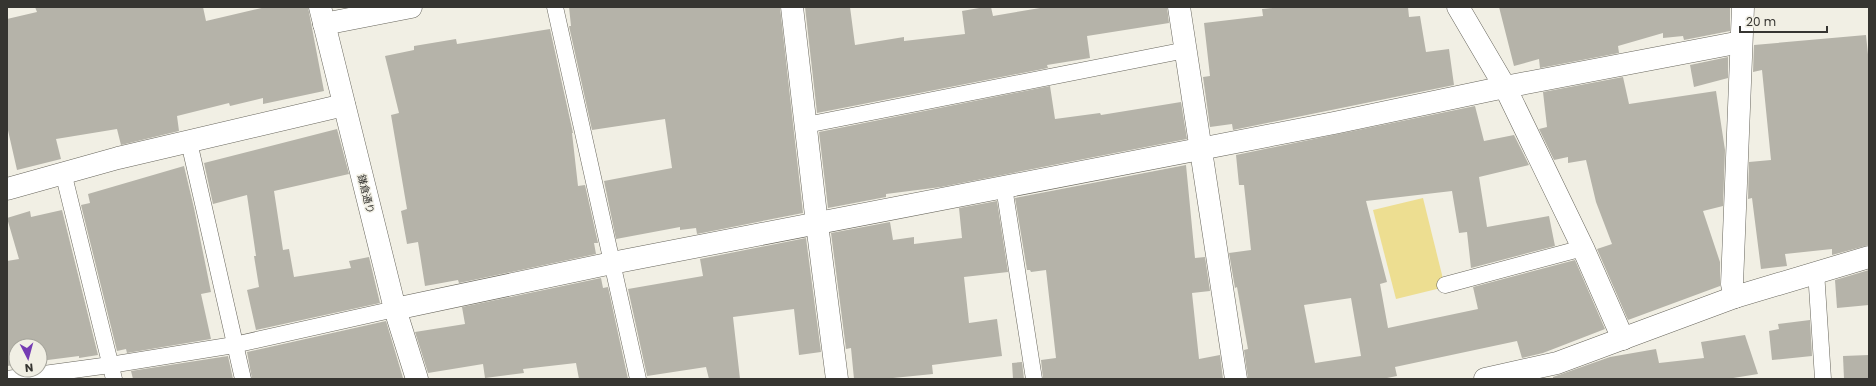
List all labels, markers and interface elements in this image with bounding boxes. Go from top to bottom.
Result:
scale bar [1740,8,1827,34]
text: 20 m [1746,13,1776,30]
street label: 鎌倉通り [354,173,378,215]
north arrow [8,338,48,378]
text: N [24,360,34,376]

